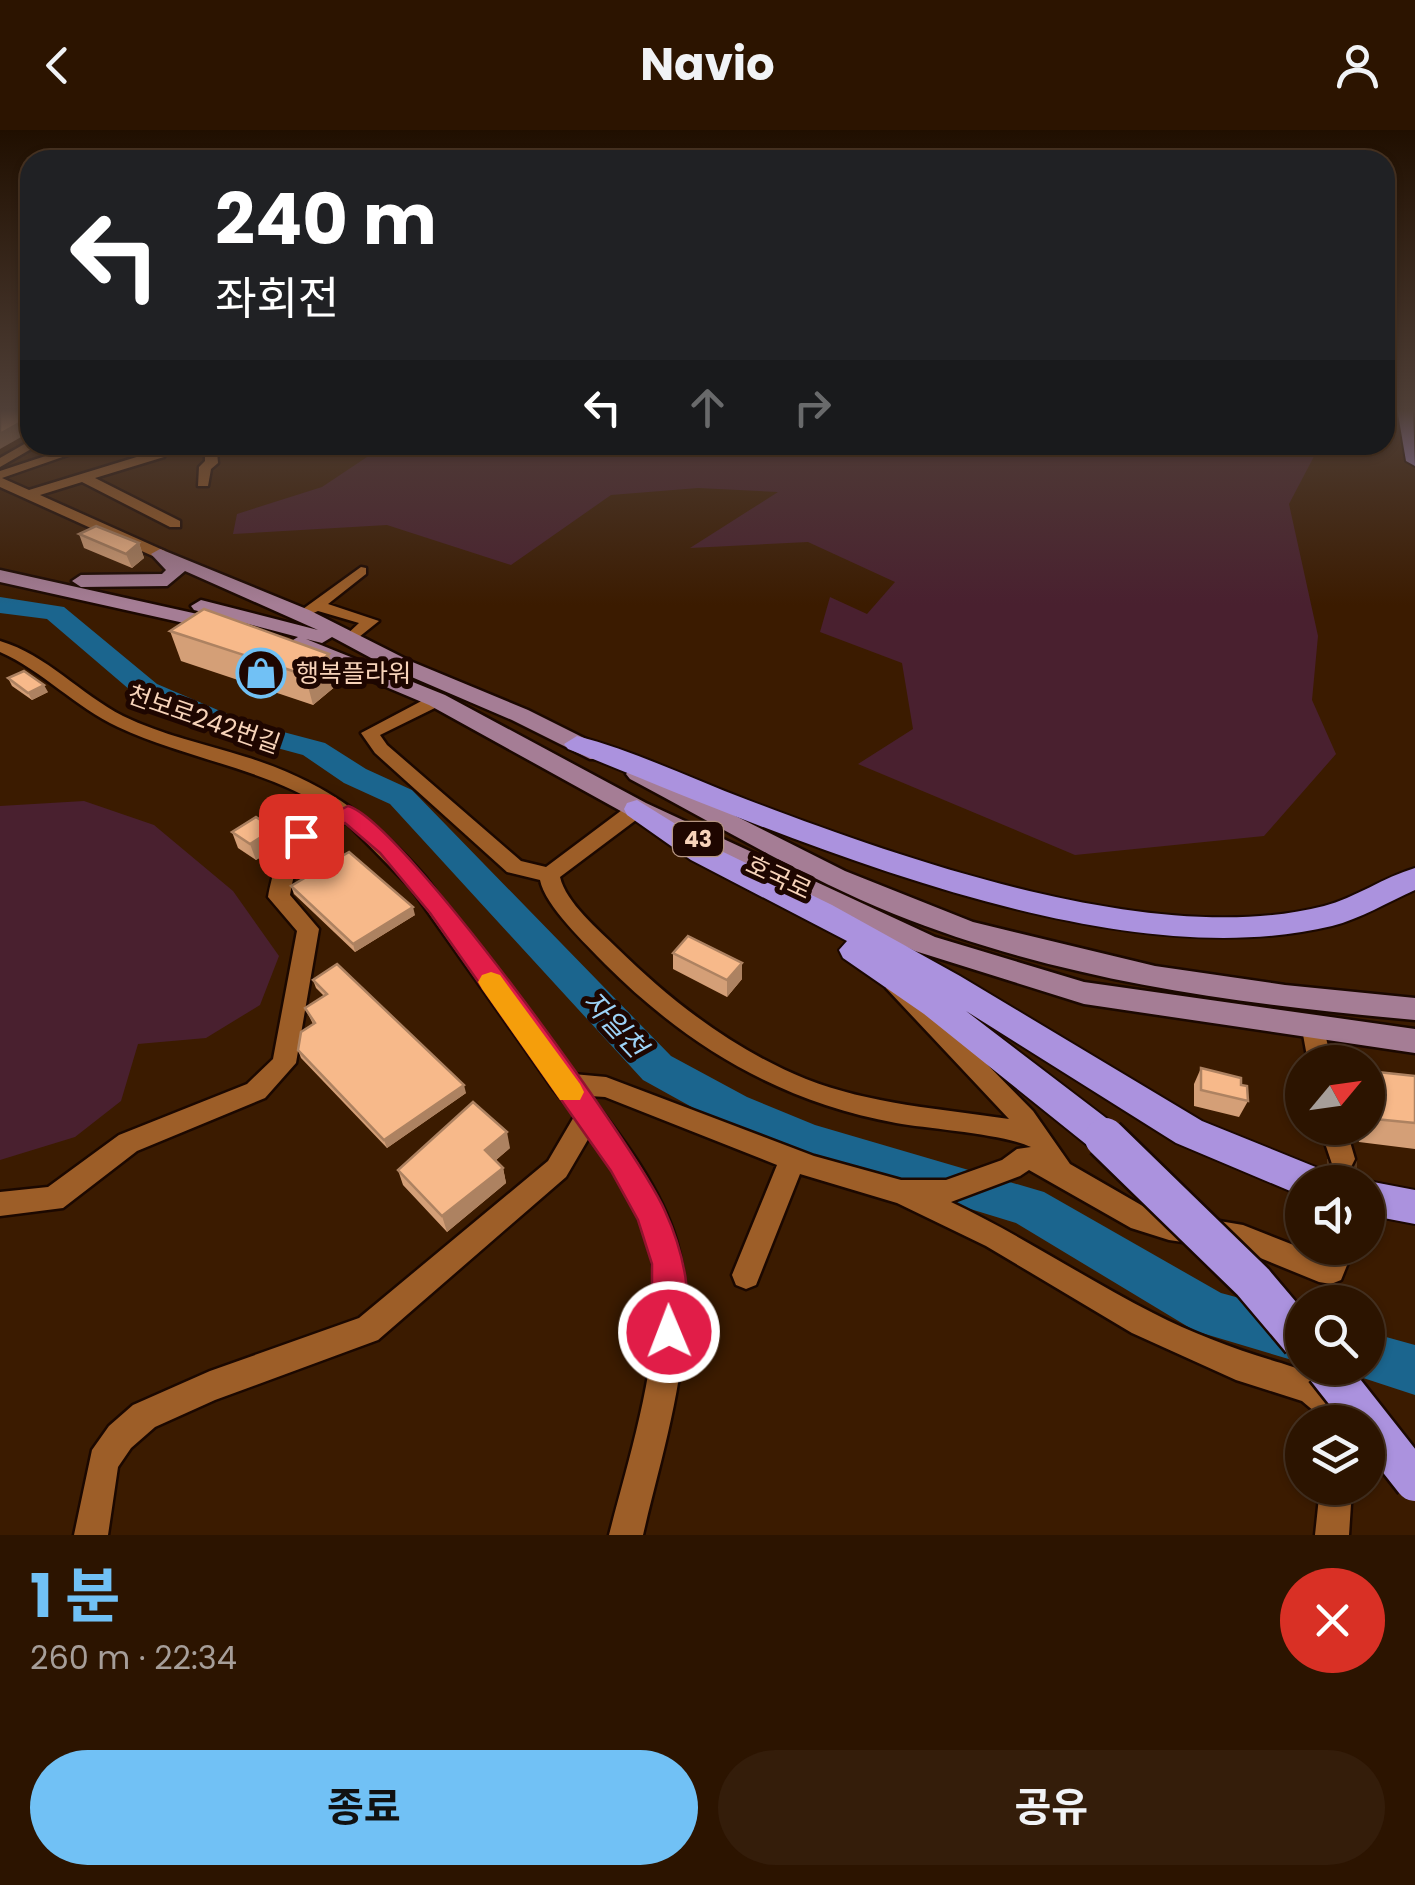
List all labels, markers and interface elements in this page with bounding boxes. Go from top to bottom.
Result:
text: Navio [640,33,775,96]
icon: back [30,38,85,93]
icon: person [1330,38,1385,93]
text: 240 m [215,170,437,269]
icon: left [50,190,180,320]
text: 좌회전 [215,267,339,330]
icon: left [575,380,630,435]
icon: ahead [680,380,735,435]
icon: right [785,380,840,435]
shop icon: 행복플라워 [235,647,287,699]
place label: 행복플라워 [296,656,411,691]
street label: 천보로242번길 [123,677,285,762]
pin [259,794,344,879]
icon: arrive [274,809,329,864]
road number: 43 [673,822,723,856]
street label: 호국로 [740,847,817,908]
water label: 자일천 [574,983,657,1068]
north arrow [1285,1045,1385,1145]
map controls [1285,1045,1385,1505]
button: sound [1285,1165,1385,1265]
position arrow [617,1280,721,1384]
button: search [1285,1285,1385,1385]
button: layers [1285,1405,1385,1505]
text: 1 분 [30,1554,120,1638]
button: close [1280,1568,1385,1673]
text: 260 m · 22:34 [30,1635,237,1680]
button: 종료 [30,1750,698,1865]
button: 공유 [718,1750,1385,1865]

